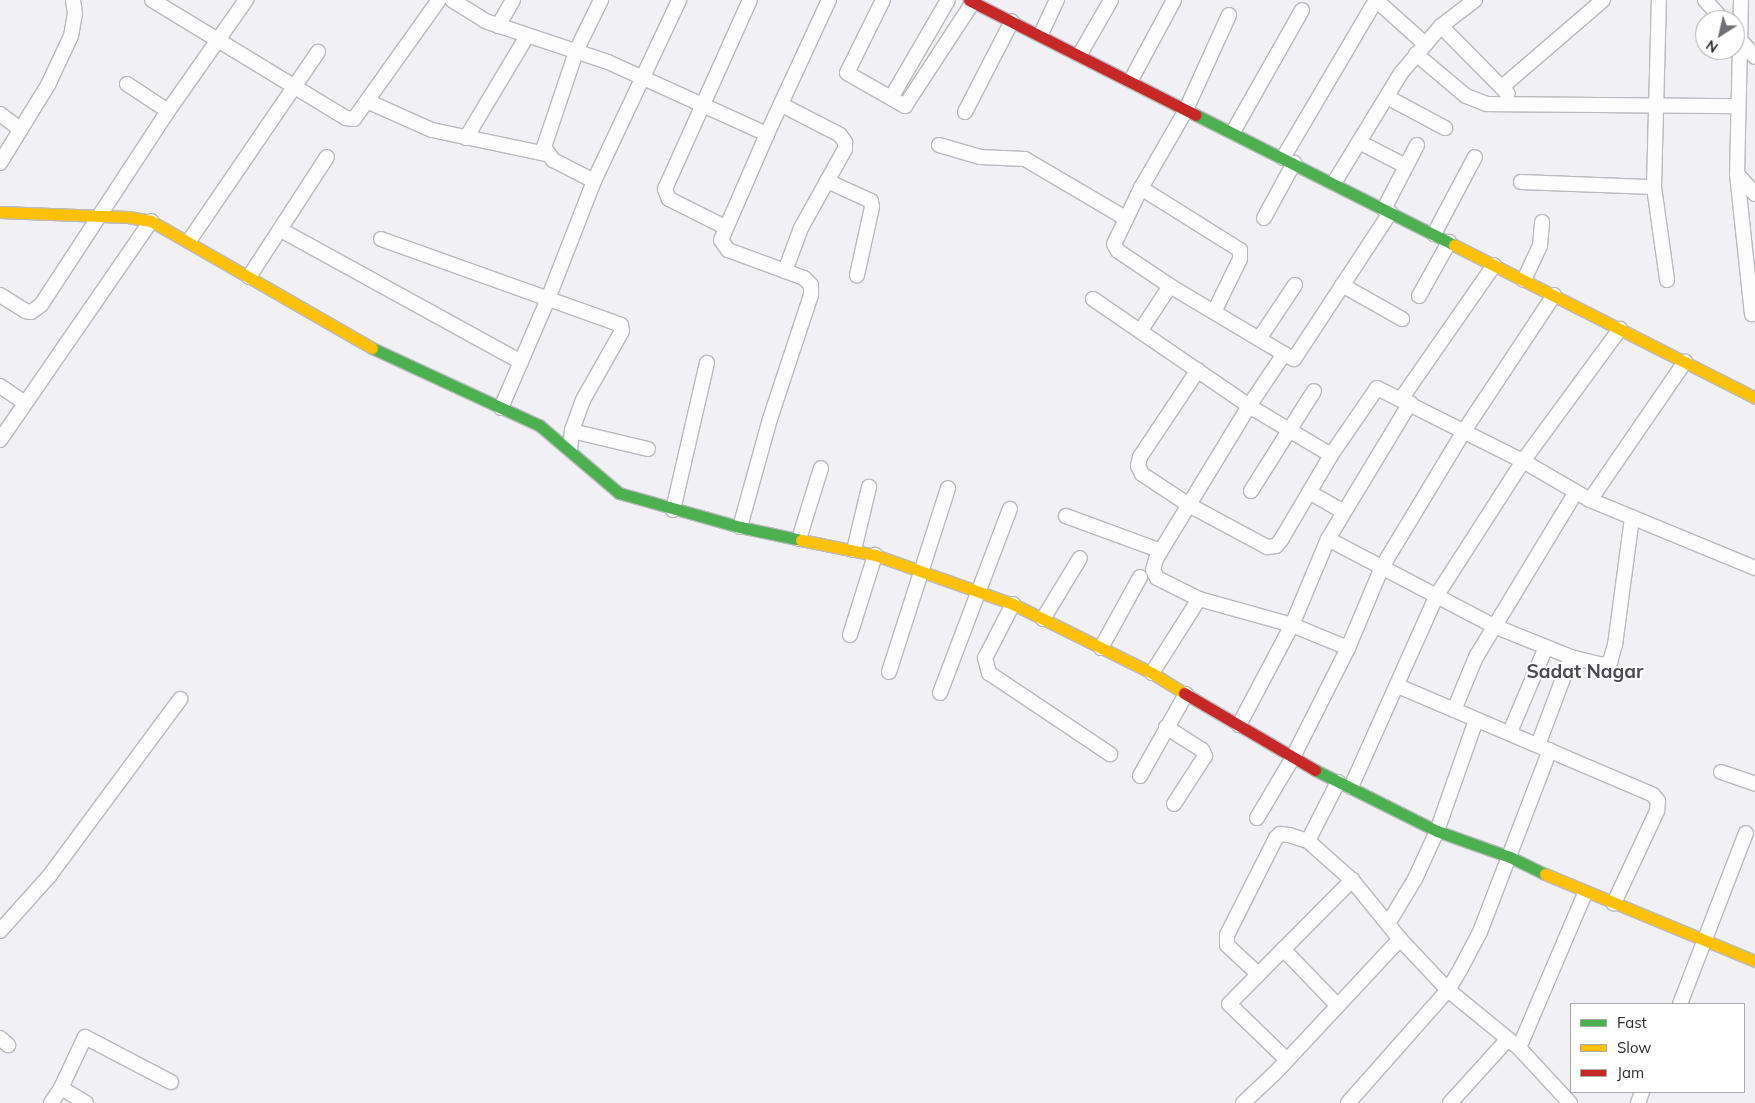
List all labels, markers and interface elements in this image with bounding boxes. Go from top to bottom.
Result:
north arrow [1695,10,1745,60]
text: N [1702,36,1721,57]
district label: Sadat Nagar [1526,661,1644,683]
legend [1570,1003,1745,1093]
text: Fast [1617,1013,1647,1032]
text: Slow [1617,1038,1651,1057]
text: Jam [1617,1063,1644,1082]

